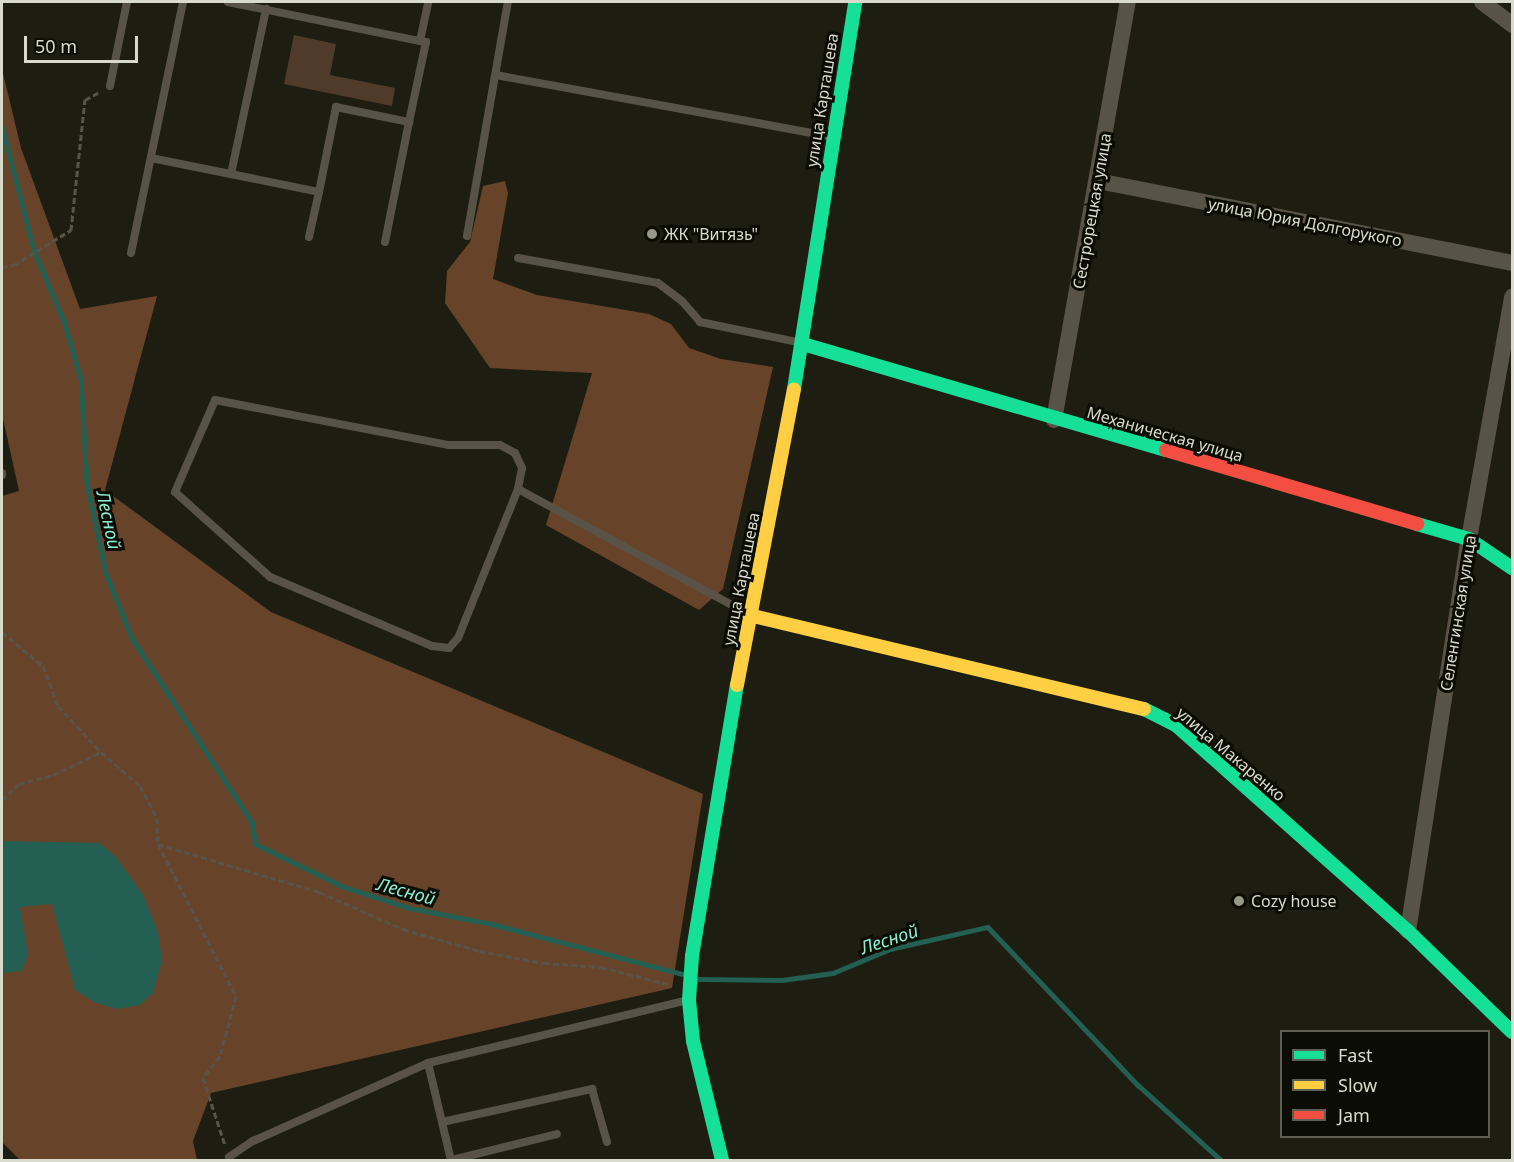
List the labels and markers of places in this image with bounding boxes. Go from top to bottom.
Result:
place label: ЖК "Витязь" [664,224,758,244]
marker: ЖК "Витязь" [645,227,659,241]
place label: Cozy house [1251,891,1337,911]
marker: Cozy house [1232,894,1246,908]

